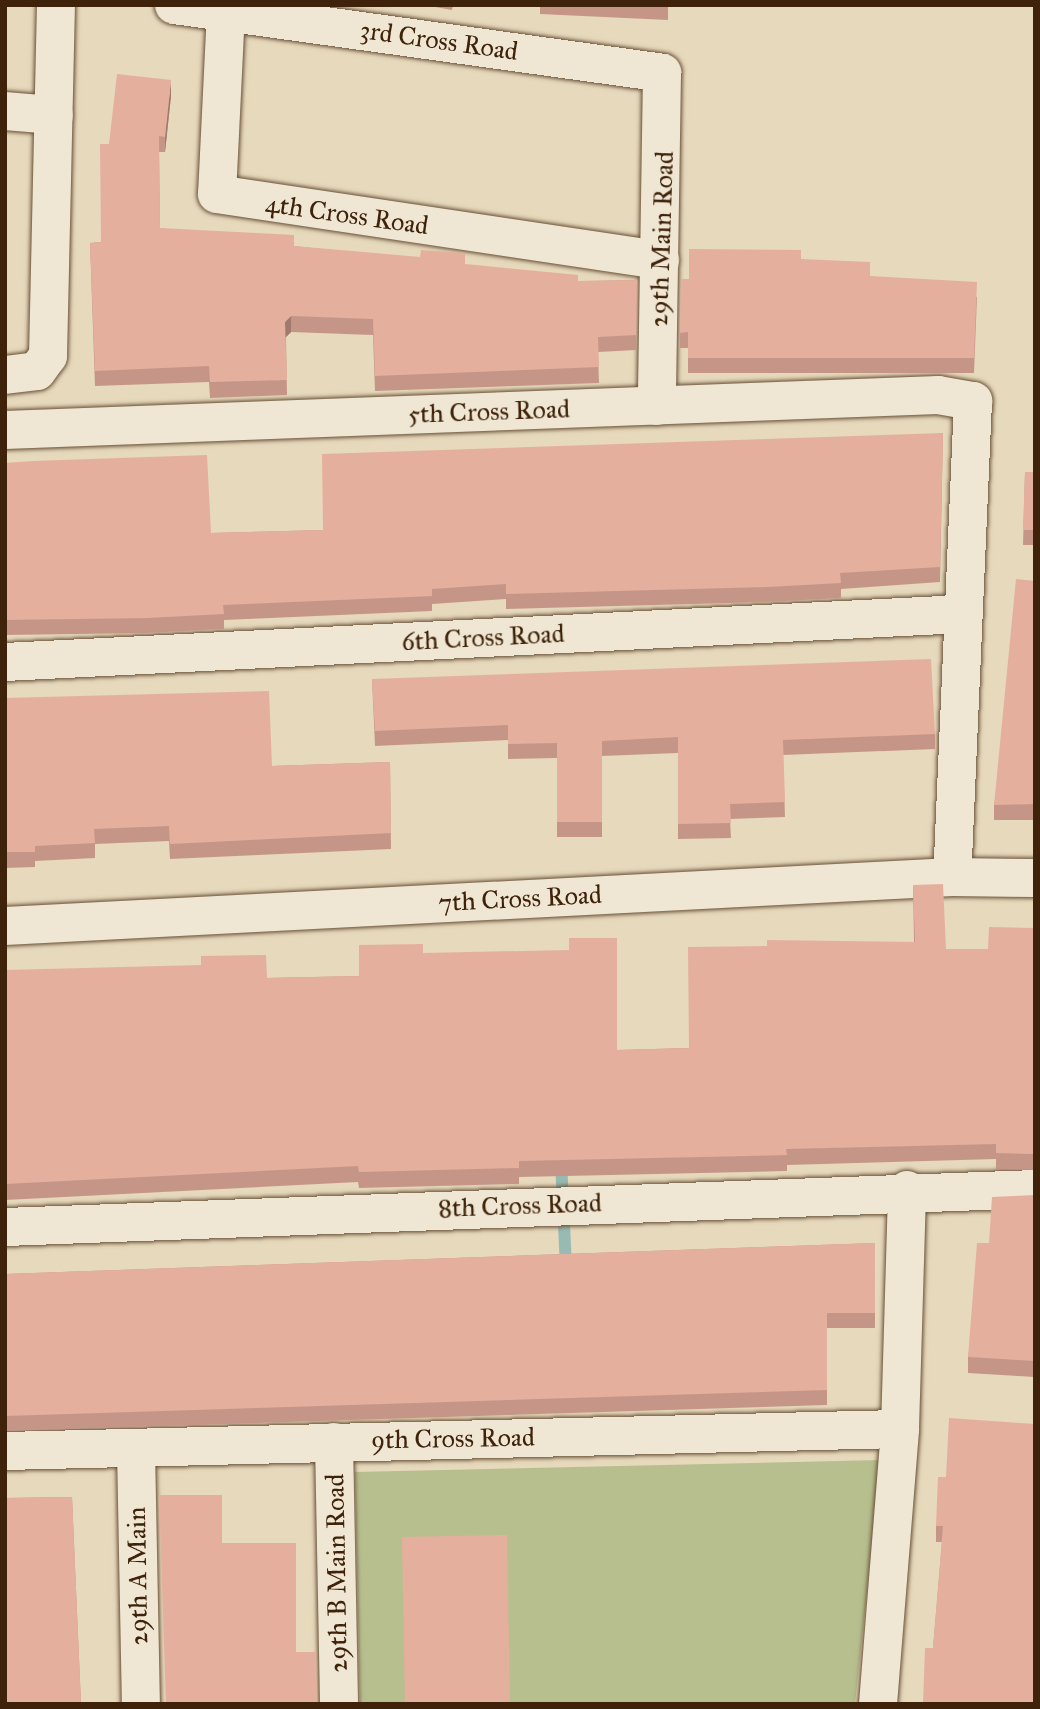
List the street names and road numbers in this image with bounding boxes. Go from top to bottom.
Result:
street label: 3rd Cross Road [358,14,520,68]
street label: 29th Main Road [643,150,681,328]
street label: 4th Cross Road [263,188,431,242]
street label: 5th Cross Road [408,394,570,430]
street label: 6th Cross Road [401,618,565,658]
street label: 7th Cross Road [437,879,603,919]
street label: 8th Cross Road [438,1188,602,1224]
street label: 9th Cross Road [371,1422,535,1456]
street label: 29th B Main Road [320,1473,354,1673]
street label: 29th A Main [121,1507,155,1645]

